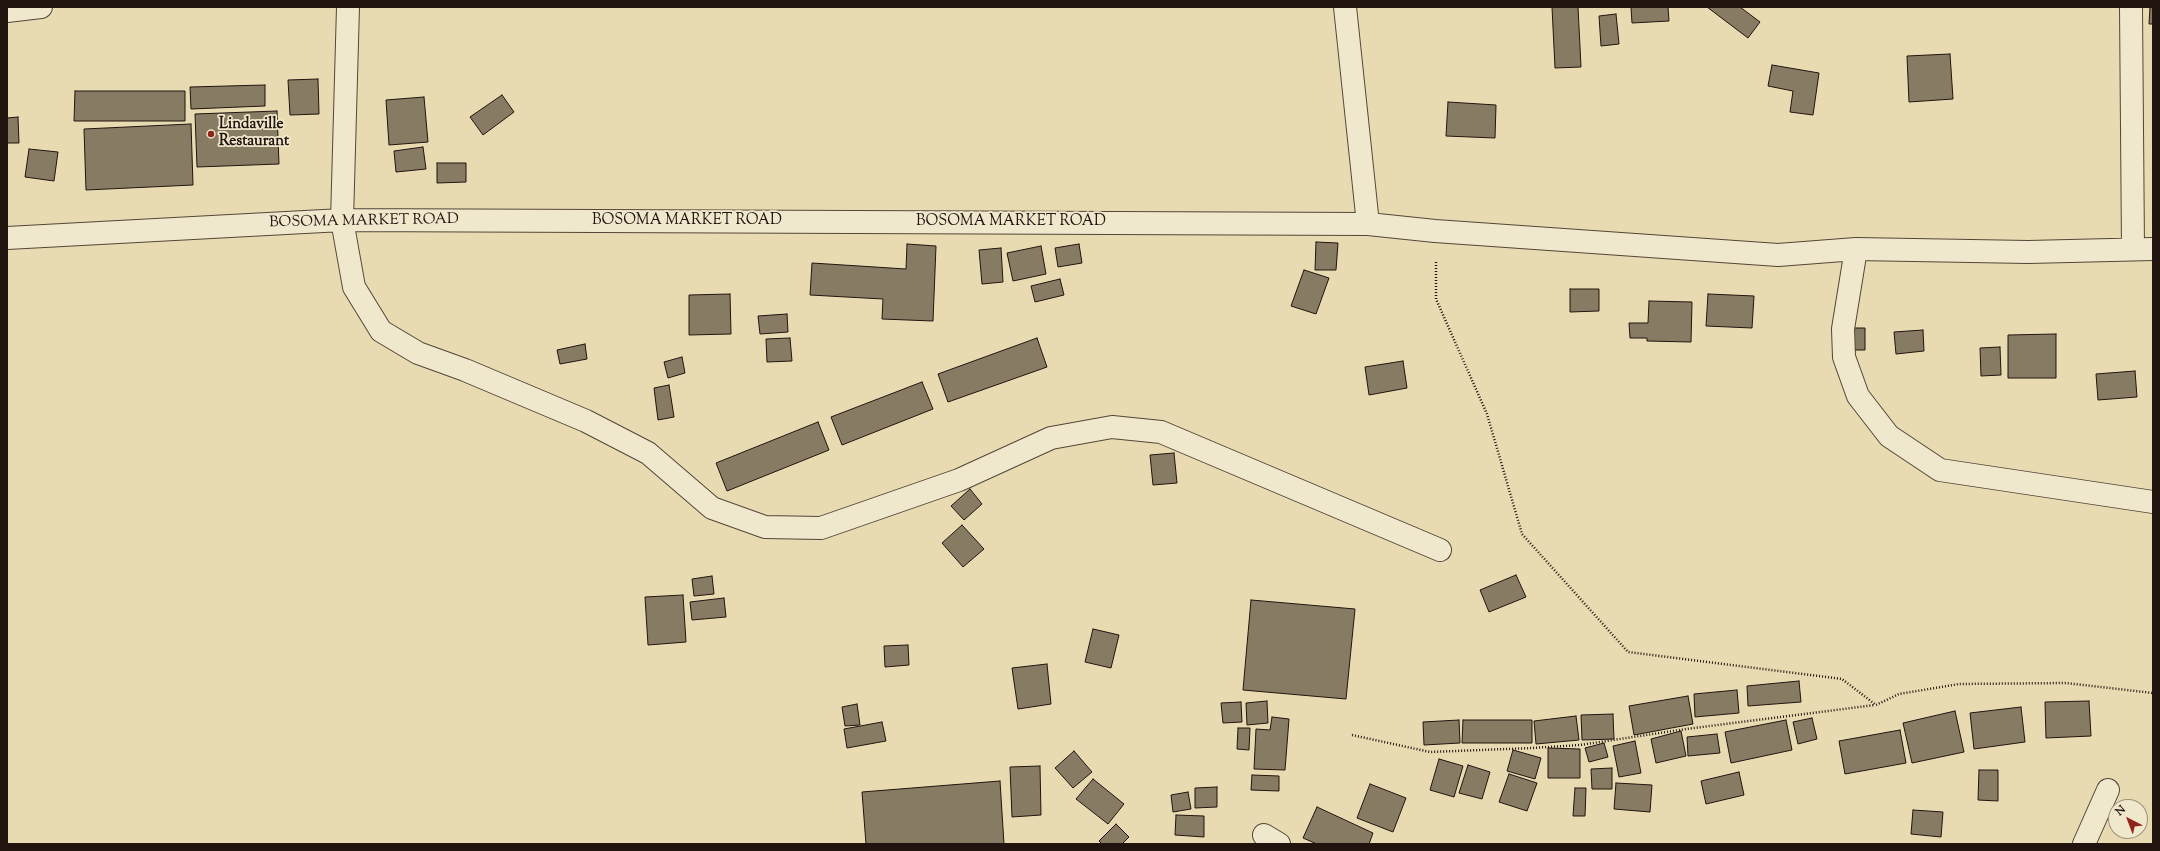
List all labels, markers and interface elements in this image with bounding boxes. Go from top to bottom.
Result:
place label: Lindaville Restaurant [219,116,289,151]
marker: Lindaville Restaurant [206,129,216,139]
street label: BOSOMA MARKET ROAD [269,211,459,233]
street label: BOSOMA MARKET ROAD [592,212,782,230]
street label: BOSOMA MARKET ROAD [916,213,1106,231]
north arrow [2108,799,2148,839]
text: N [2112,802,2129,820]

